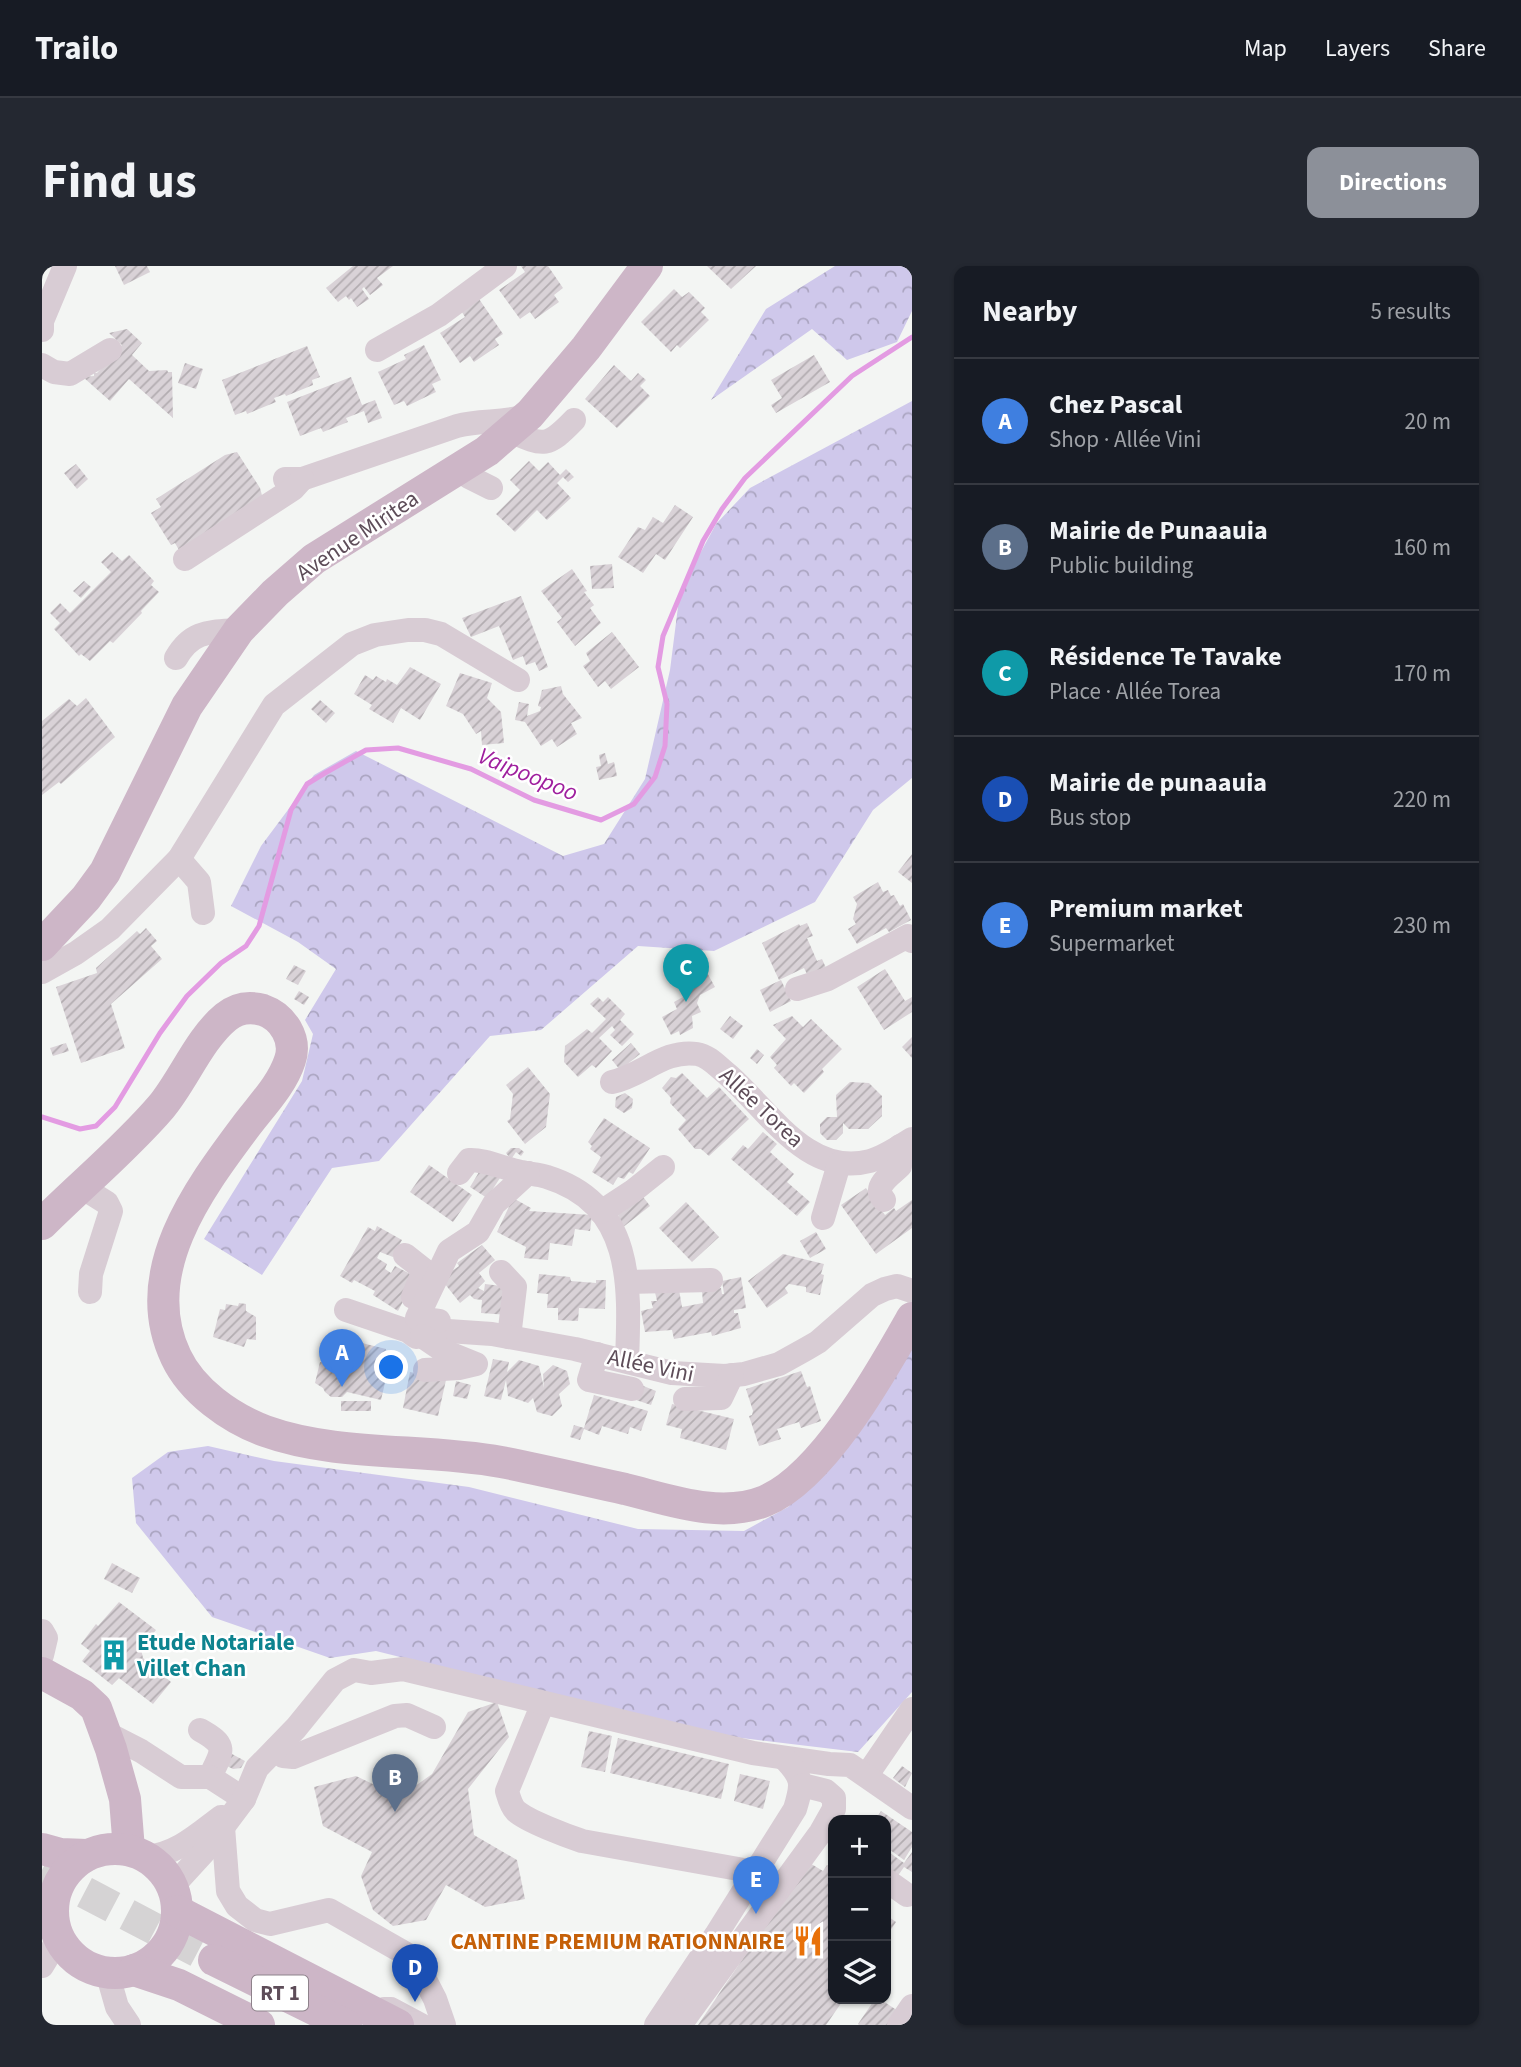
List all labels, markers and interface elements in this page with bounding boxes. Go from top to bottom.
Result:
text: Trailo [35,25,118,72]
text: Map [1244,31,1287,66]
text: Layers [1325,31,1390,66]
text: Share [1428,31,1486,66]
text: Find us [42,147,197,217]
button: Directions [1307,147,1479,218]
text: Nearby [982,290,1077,333]
text: 5 results [1371,295,1451,328]
text: Chez Pascal [1049,386,1182,423]
text: A [998,405,1012,438]
text: 20 m [1404,405,1451,438]
text: Shop · Allée Vini [1049,423,1201,456]
street label: Avenue Miritea [289,482,425,589]
text: Mairie de Punaauia [1049,512,1268,549]
text: B [998,531,1012,564]
text: 160 m [1393,531,1451,564]
text: Public building [1049,549,1193,582]
text: Résidence Te Tavake [1049,638,1282,675]
text: C [998,657,1012,690]
text: 170 m [1393,657,1451,690]
text: Place · Allée Torea [1049,675,1221,708]
water label: Vaipoopoo [473,739,583,810]
text: Mairie de punaauia [1049,764,1267,801]
text: D [998,783,1012,816]
text: 220 m [1393,783,1451,816]
text: Bus stop [1049,801,1131,834]
text: Premium market [1049,890,1243,927]
text: E [999,909,1011,942]
text: 230 m [1393,909,1451,942]
text: Supermarket [1049,927,1175,960]
pin: C [663,944,709,1002]
street label: Allée Torea [712,1059,811,1155]
pin: A [319,1329,365,1387]
street label: Allée Vini [605,1340,697,1391]
your location [374,1350,408,1384]
place label: Etude Notariale Villet Chan [136,1626,295,1685]
building icon: Etude Notariale Villet Chan [97,1638,131,1672]
pin: B [372,1754,418,1812]
map controls [828,1815,891,2004]
button: + [828,1815,891,1878]
pin: E [733,1856,779,1914]
button: − [828,1878,891,1941]
restaurant icon: CANTINE PREMIUM RATIONNAIRE [791,1924,825,1958]
place label: CANTINE PREMIUM RATIONNAIRE [450,1925,785,1958]
button: layers [828,1941,891,2004]
pin: D [392,1944,438,2002]
road number: RT 1 [252,1976,308,2010]

